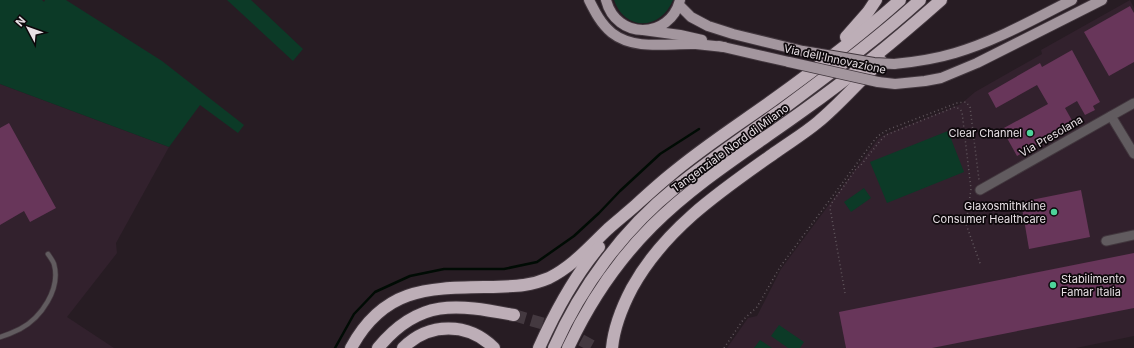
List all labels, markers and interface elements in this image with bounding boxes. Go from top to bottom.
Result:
north arrow [8,8,48,48]
text: N [12,14,28,29]
street label: Via dell'Innovazione [783,41,887,77]
street label: Tangenziale Nord di Milano [669,101,792,195]
street label: Via Presolana [1017,112,1085,160]
place label: Clear Channel [949,126,1022,140]
marker: Clear Channel [1025,128,1035,138]
place label: Glaxosmithkline Consumer Healthcare [933,199,1046,226]
marker: Glaxosmithkline Consumer Healthcare [1049,207,1059,217]
place label: Stabilimento Famar Italia [1061,272,1126,299]
marker: Stabilimento Famar Italia [1048,280,1058,290]

